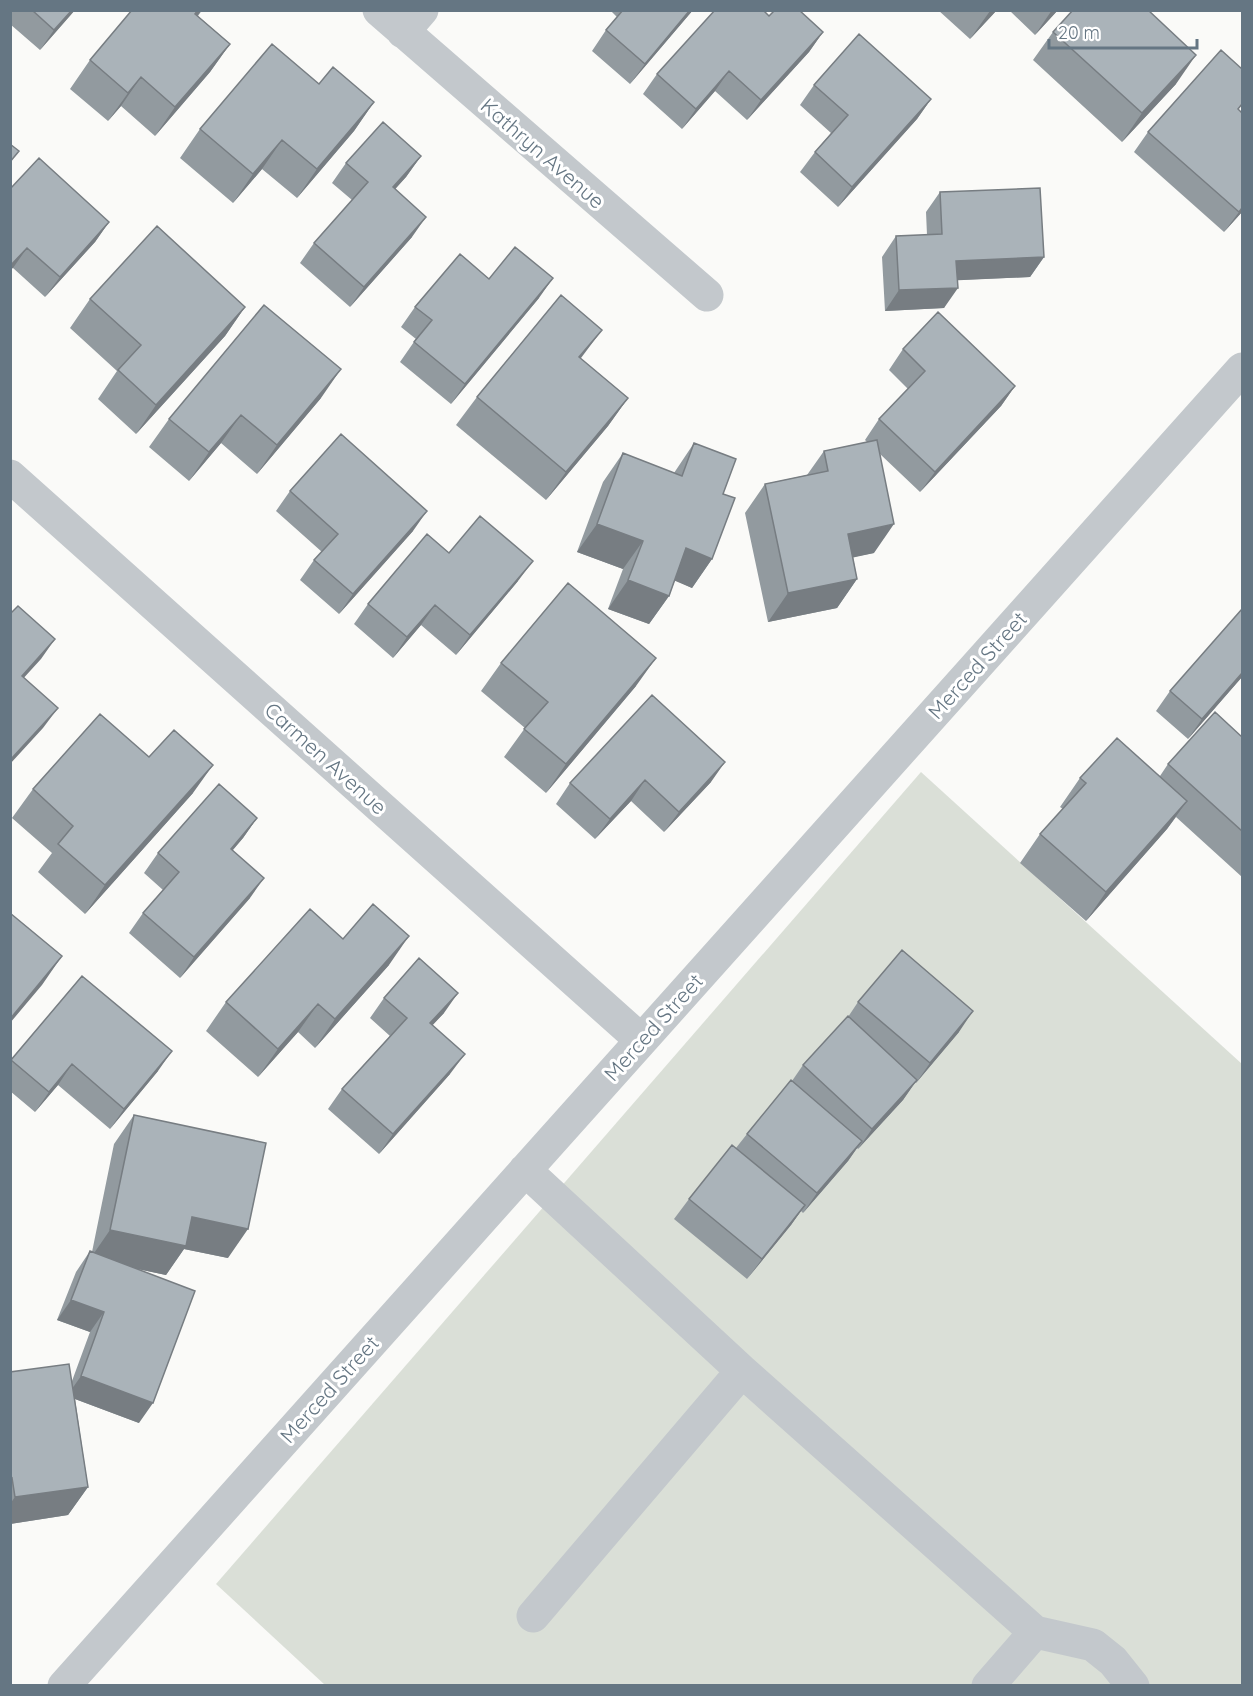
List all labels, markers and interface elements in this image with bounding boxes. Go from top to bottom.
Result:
scale bar [1049,12,1198,50]
text: 20 m [1058,21,1100,44]
street label: Kathryn Avenue [476,92,610,214]
street label: Merced Street [922,606,1032,724]
street label: Carmen Avenue [260,696,392,820]
street label: Merced Street [598,968,708,1086]
street label: Merced Street [274,1330,384,1448]

